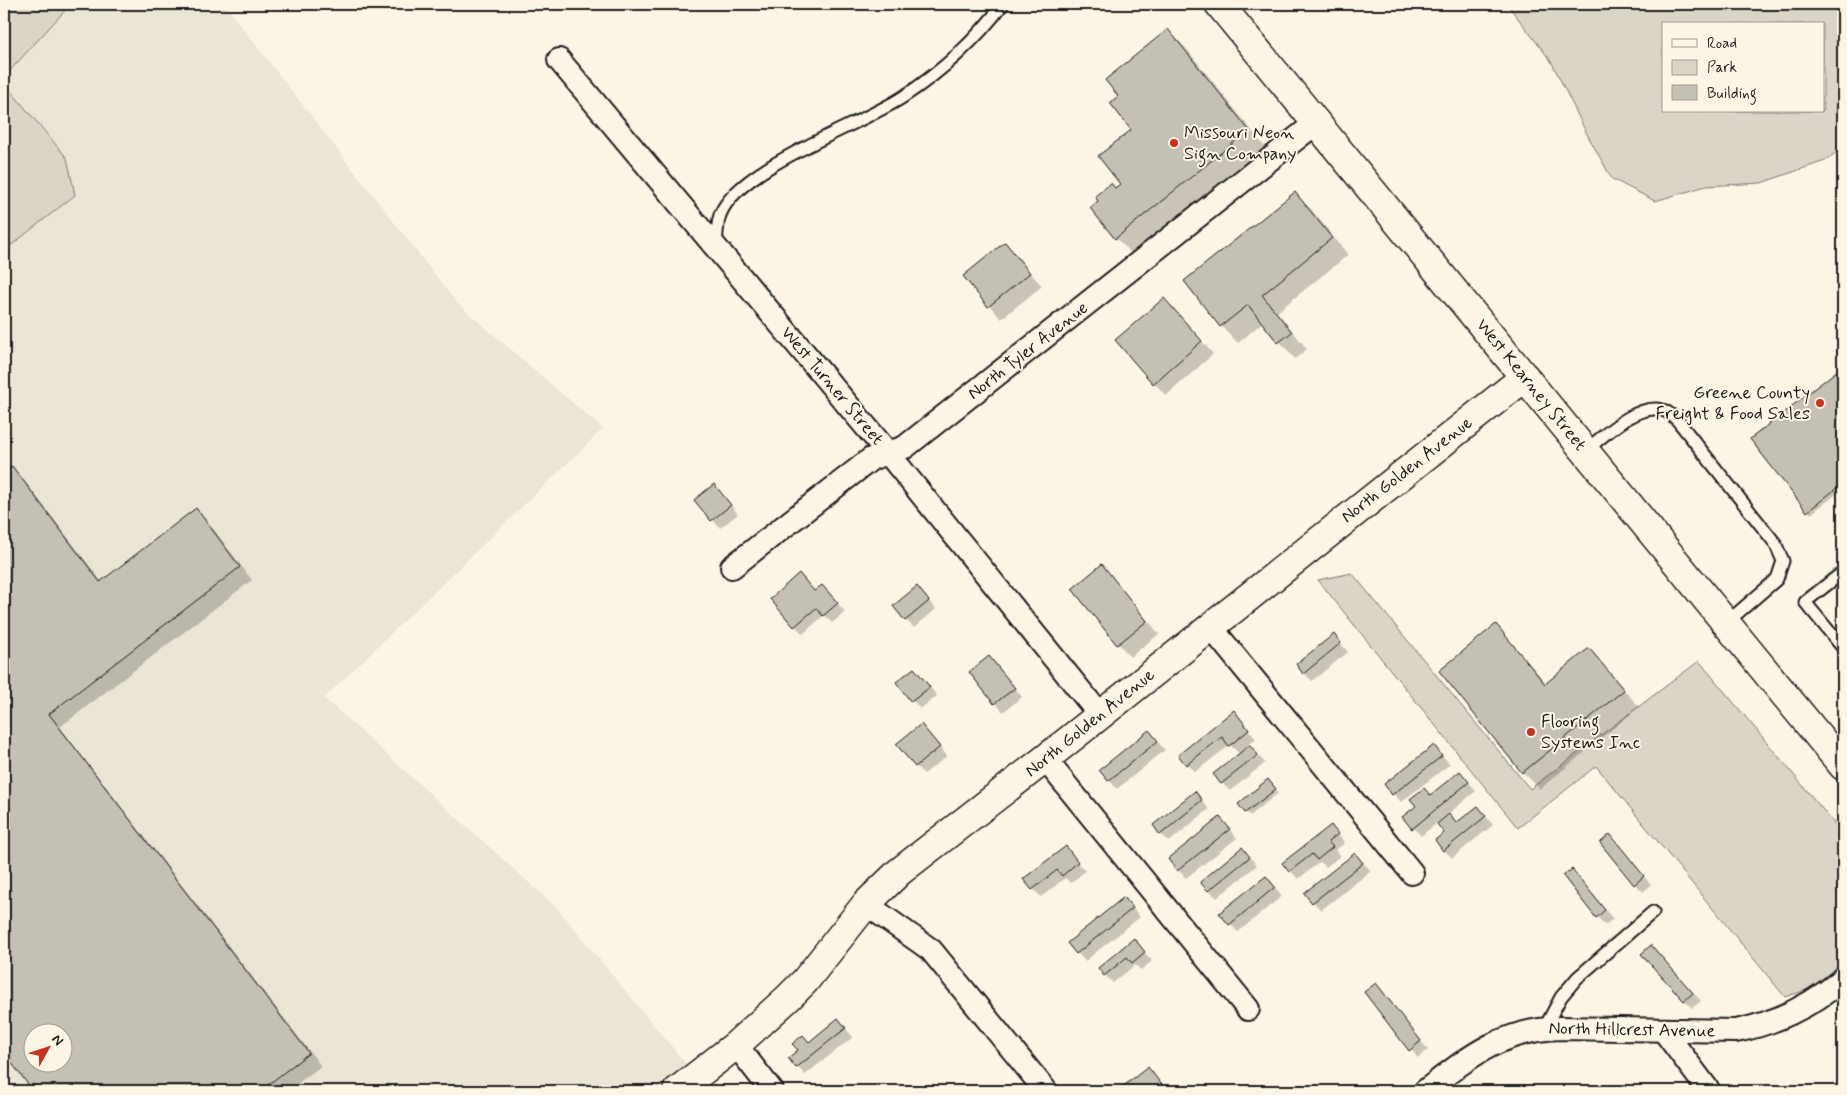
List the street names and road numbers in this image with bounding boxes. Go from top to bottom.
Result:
street label: North Tyler Avenue [963,296,1093,406]
street label: West Kearney Street [1470,314,1592,456]
street label: West Turner Street [775,321,889,451]
street label: North Golden Avenue [1336,411,1478,529]
street label: North Golden Avenue [1020,663,1160,783]
street label: North Hillcrest Avenue [1548,1017,1716,1043]

